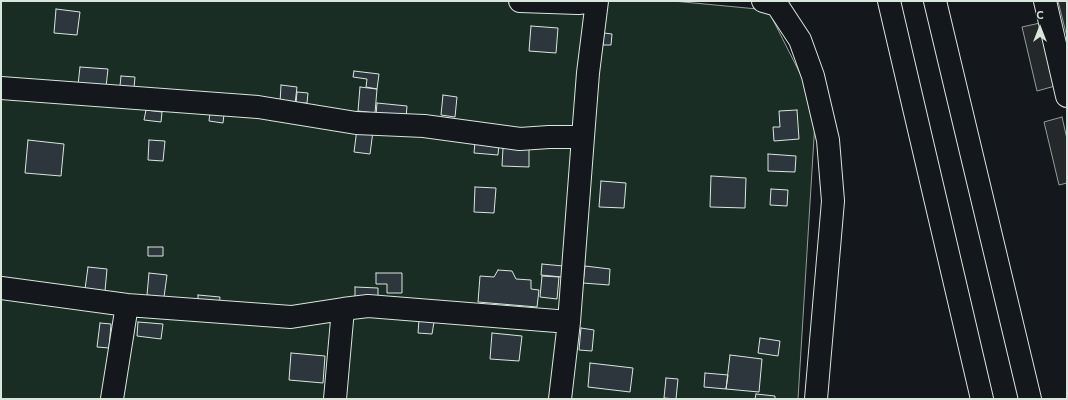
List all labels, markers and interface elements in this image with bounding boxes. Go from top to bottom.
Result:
north arrow [1020,8,1060,48]
text: С [1036,8,1044,23]

